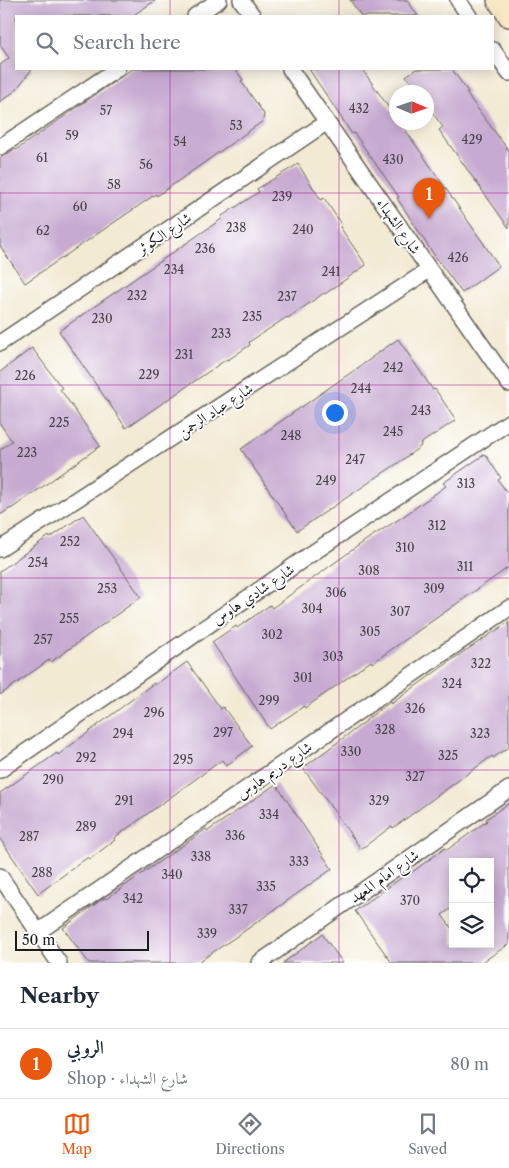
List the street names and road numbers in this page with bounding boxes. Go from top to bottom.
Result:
street label: شارع الشهداء [369,194,425,260]
street label: شارع الكوثر [131,208,197,263]
street label: شارع عباد الرحمن [174,379,258,445]
street label: شارع شادي هاوس [208,559,300,632]
street label: شارع دريم هاوس [232,737,318,806]
street label: شارع امام المعهد [346,845,425,910]

